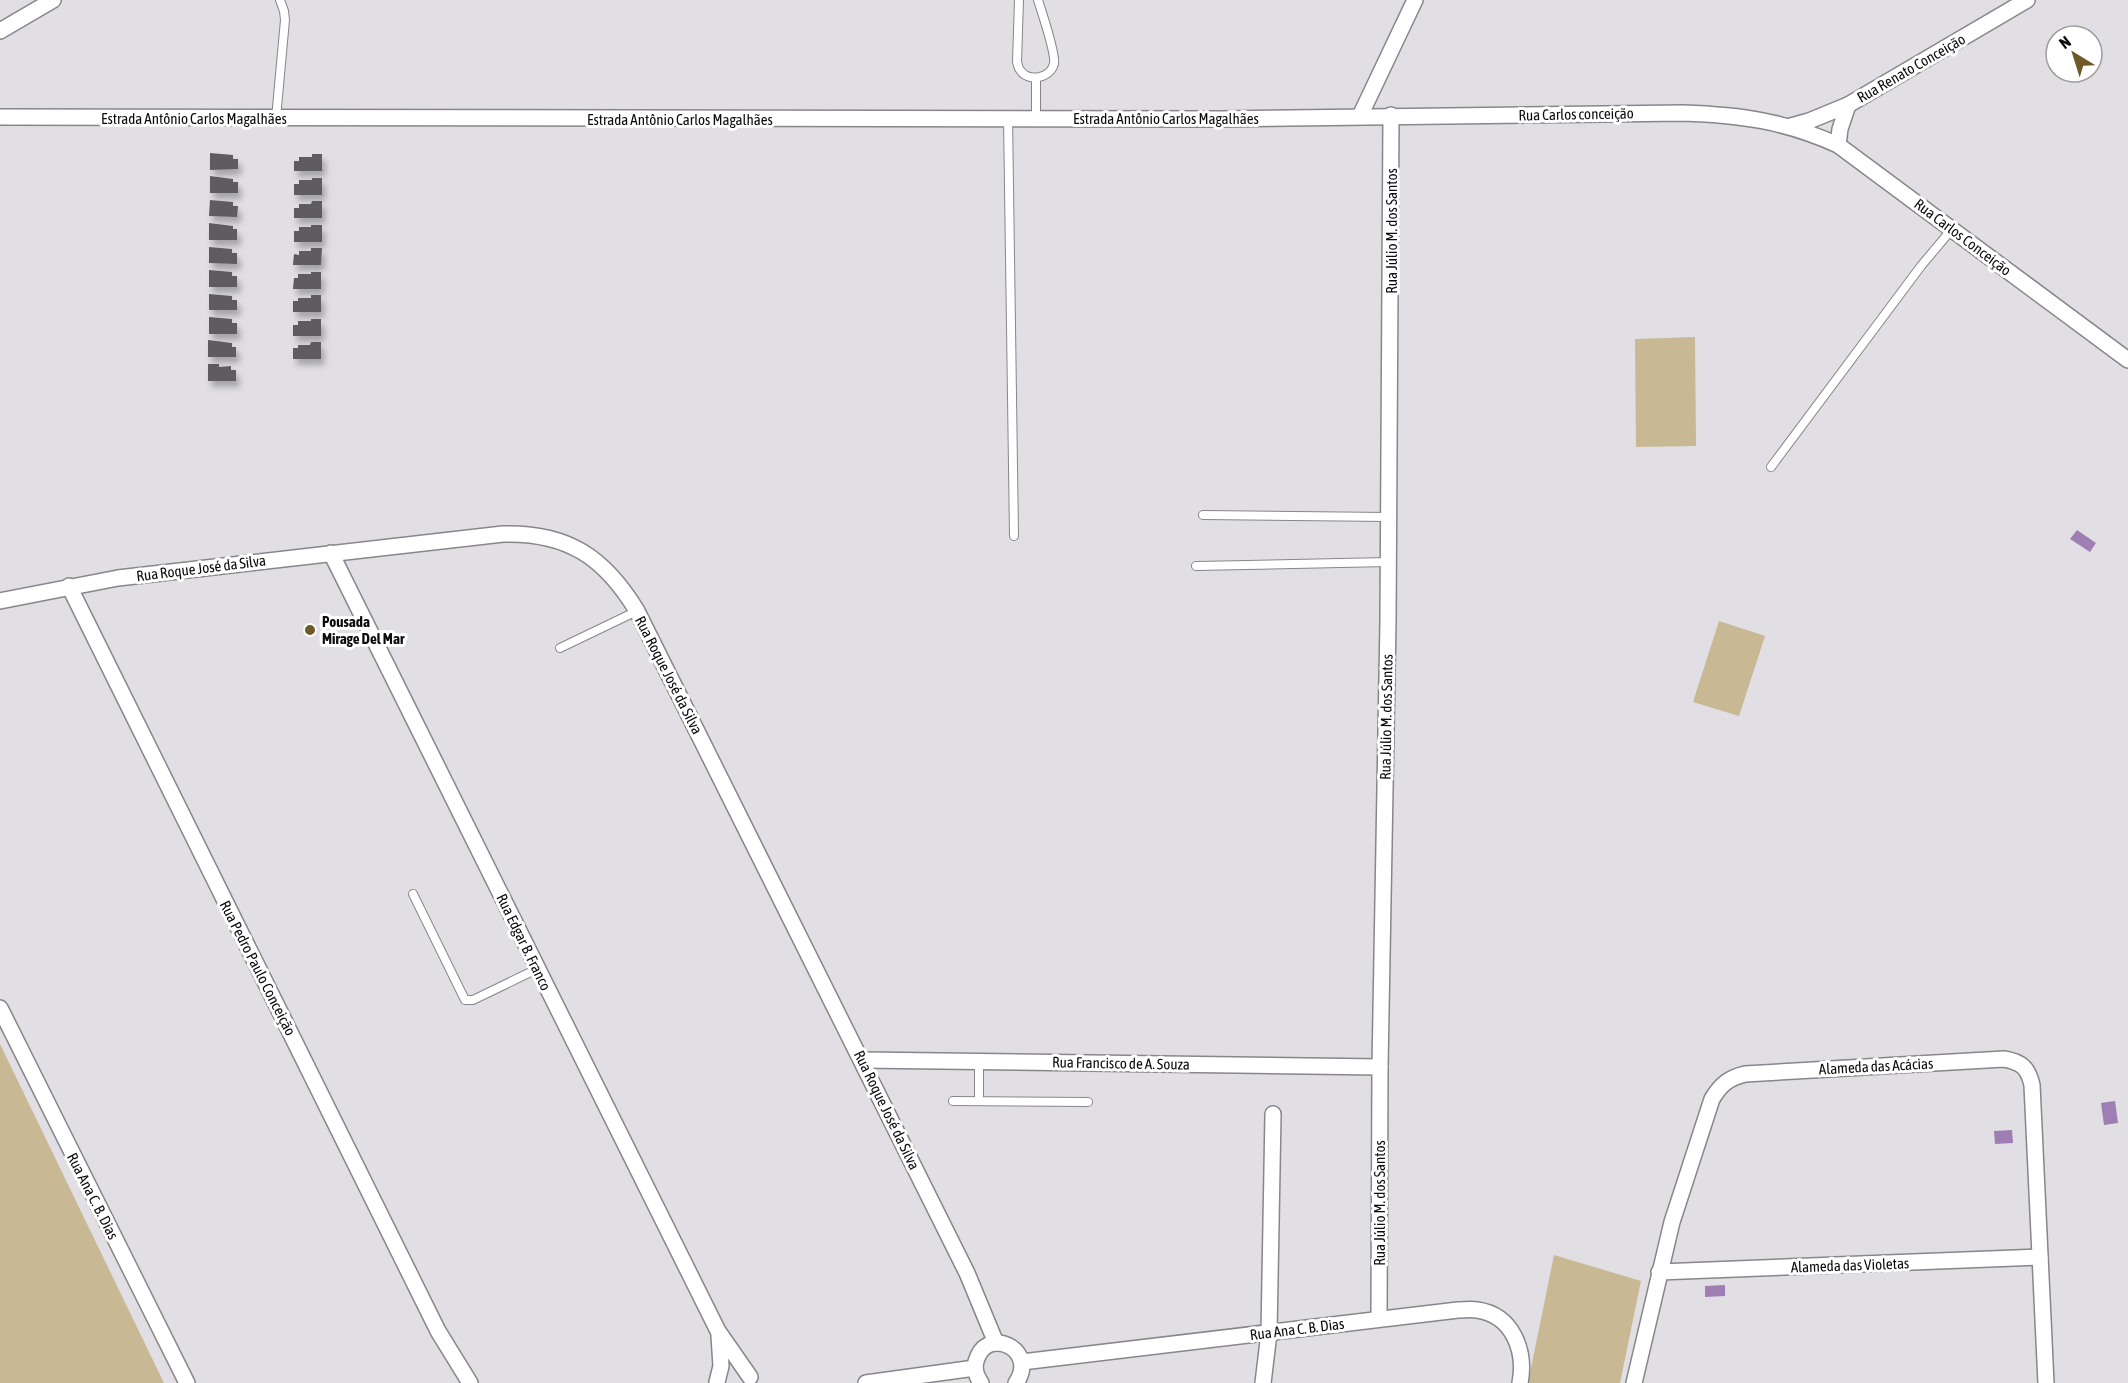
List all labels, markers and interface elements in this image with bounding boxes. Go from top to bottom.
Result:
north arrow [2044,24,2104,84]
street label: Rua Renato Conceição [1854,30,1968,106]
text: N [2055,32,2074,52]
street label: Rua Carlos conceição [1518,104,1634,124]
street label: Estrada Antônio Carlos Magalhães [101,110,287,127]
street label: Estrada Antônio Carlos Magalhães [1073,110,1259,127]
street label: Estrada Antônio Carlos Magalhães [587,111,773,128]
street label: Rua Júlio M. dos Santos [1383,168,1400,294]
street label: Rua Carlos Conceição [1911,195,2015,279]
street label: Rua Roque José da Silva [135,552,267,584]
place label: Pousada Mirage Del Mar [322,613,405,647]
street label: Rua Roque José da Silva [632,613,706,737]
marker: Pousada Mirage Del Mar [303,623,317,637]
street label: Rua Júlio M. dos Santos [1376,654,1396,780]
street label: Rua Edgar B. Franco [493,891,555,993]
street label: Rua Pedro Paulo Conceição [217,898,299,1038]
street label: Rua Roque José da Silva [851,1048,923,1172]
street label: Rua Francisco de A. Souza [1052,1053,1190,1073]
street label: Alameda das Acácias [1818,1055,1934,1077]
street label: Rua Júlio M. dos Santos [1371,1140,1388,1266]
street label: Rua Ana C. B. Dias [64,1150,122,1242]
street label: Alameda das Violetas [1790,1254,1910,1276]
street label: Rua Ana C. B. Dias [1249,1315,1345,1343]

